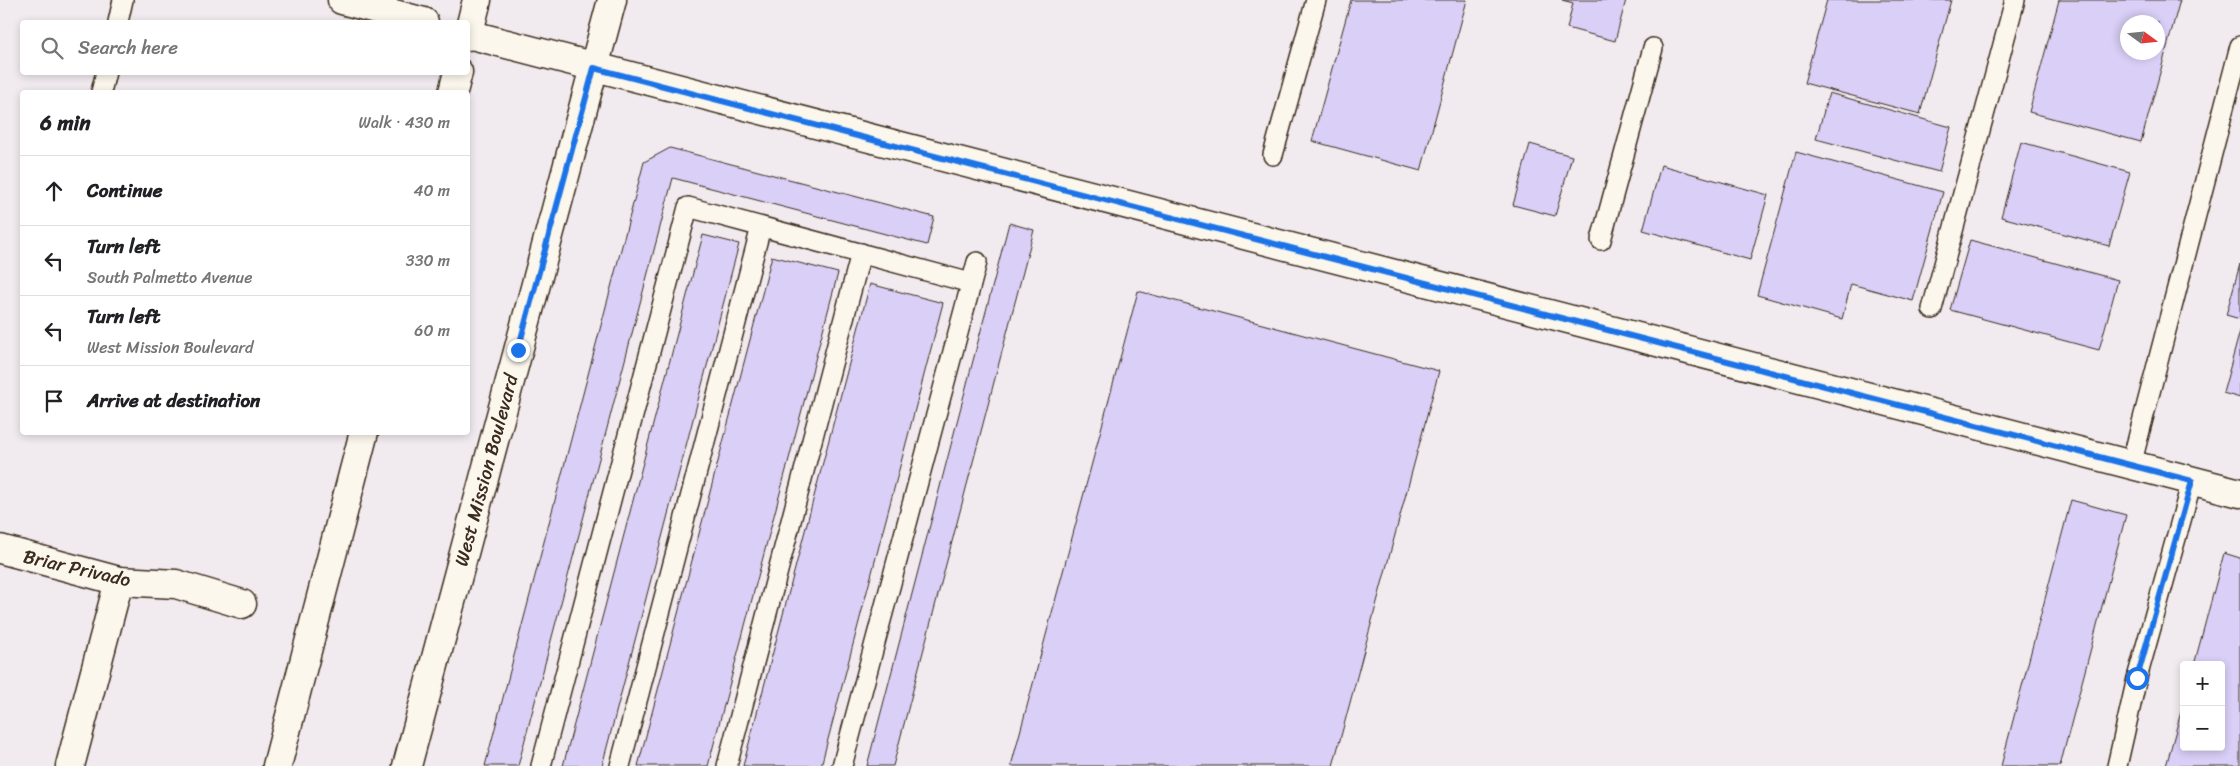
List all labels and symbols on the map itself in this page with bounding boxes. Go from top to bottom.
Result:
north arrow [2120,15,2165,60]
route end [507,339,530,362]
street label: West Mission Boulevard [444,368,528,570]
street label: Briar Privado [20,540,134,596]
route start [2126,667,2149,690]

